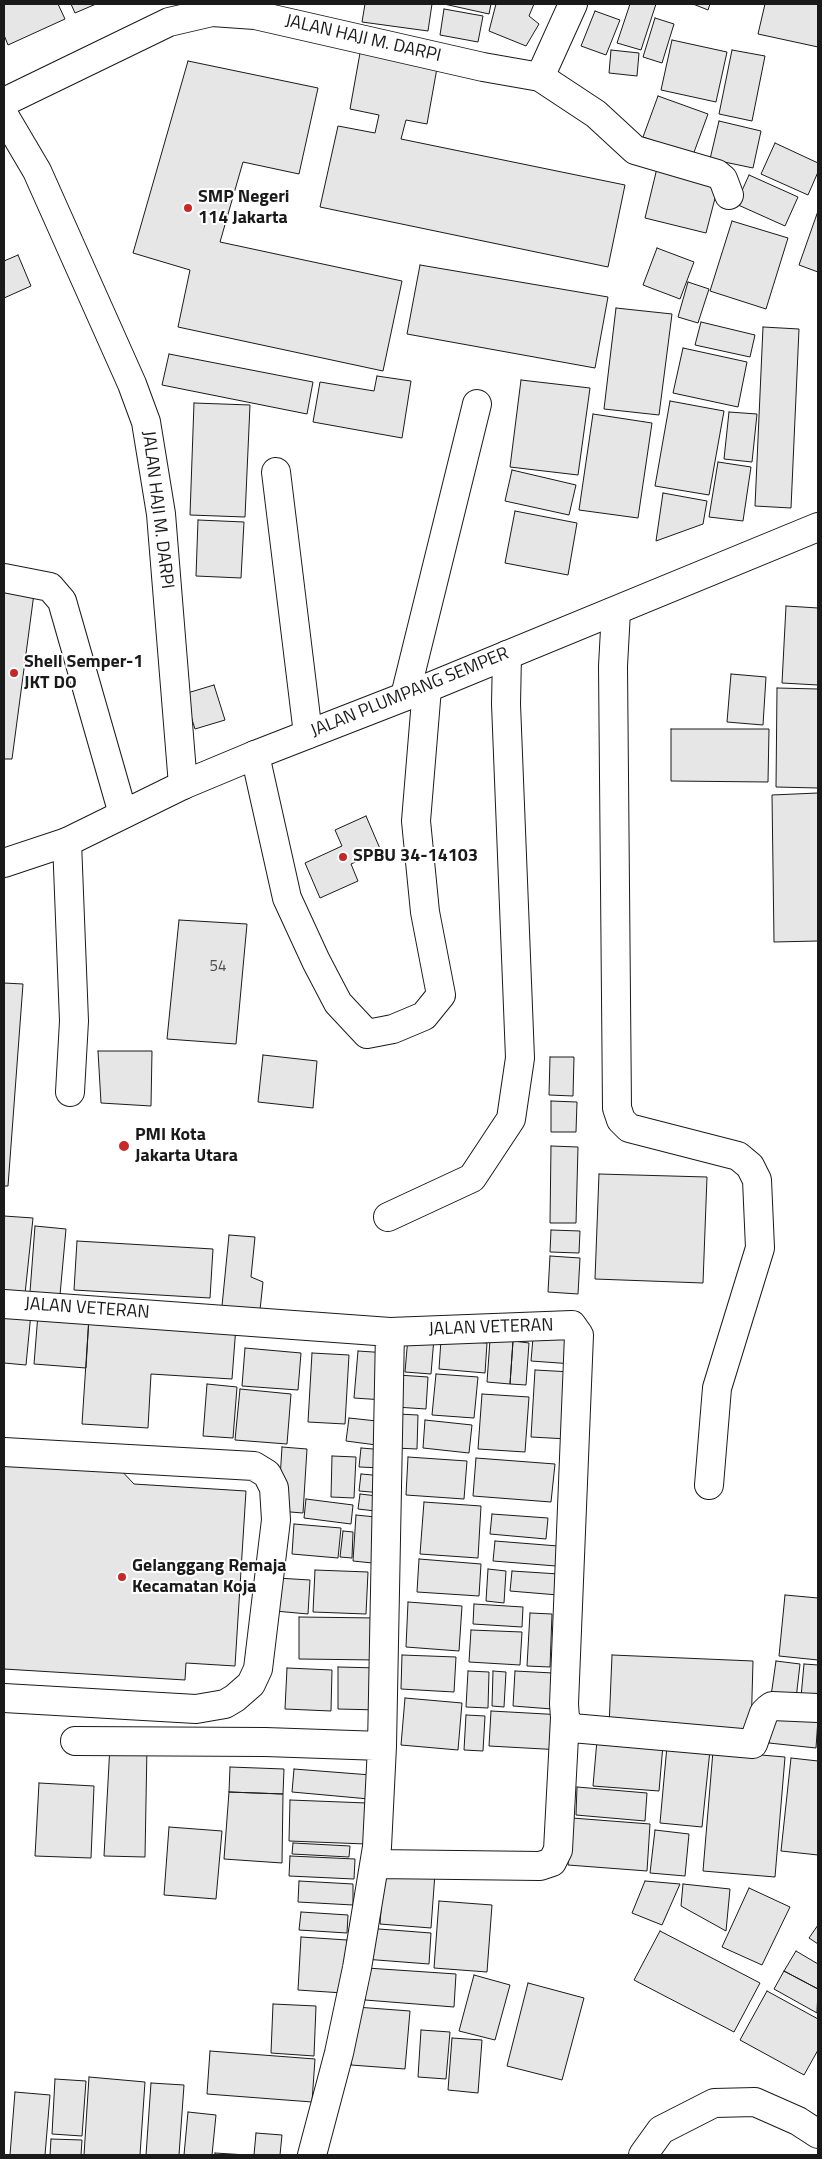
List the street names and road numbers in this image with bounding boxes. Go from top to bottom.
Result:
street label: JALAN HAJI M. DARPI [283,11,443,67]
street label: JALAN HAJI M. DARPI [137,430,177,590]
street label: JALAN PLUMPANG SEMPER [308,643,512,743]
street label: JALAN VETERAN [24,1294,150,1324]
street label: JALAN VETERAN [428,1315,554,1341]

